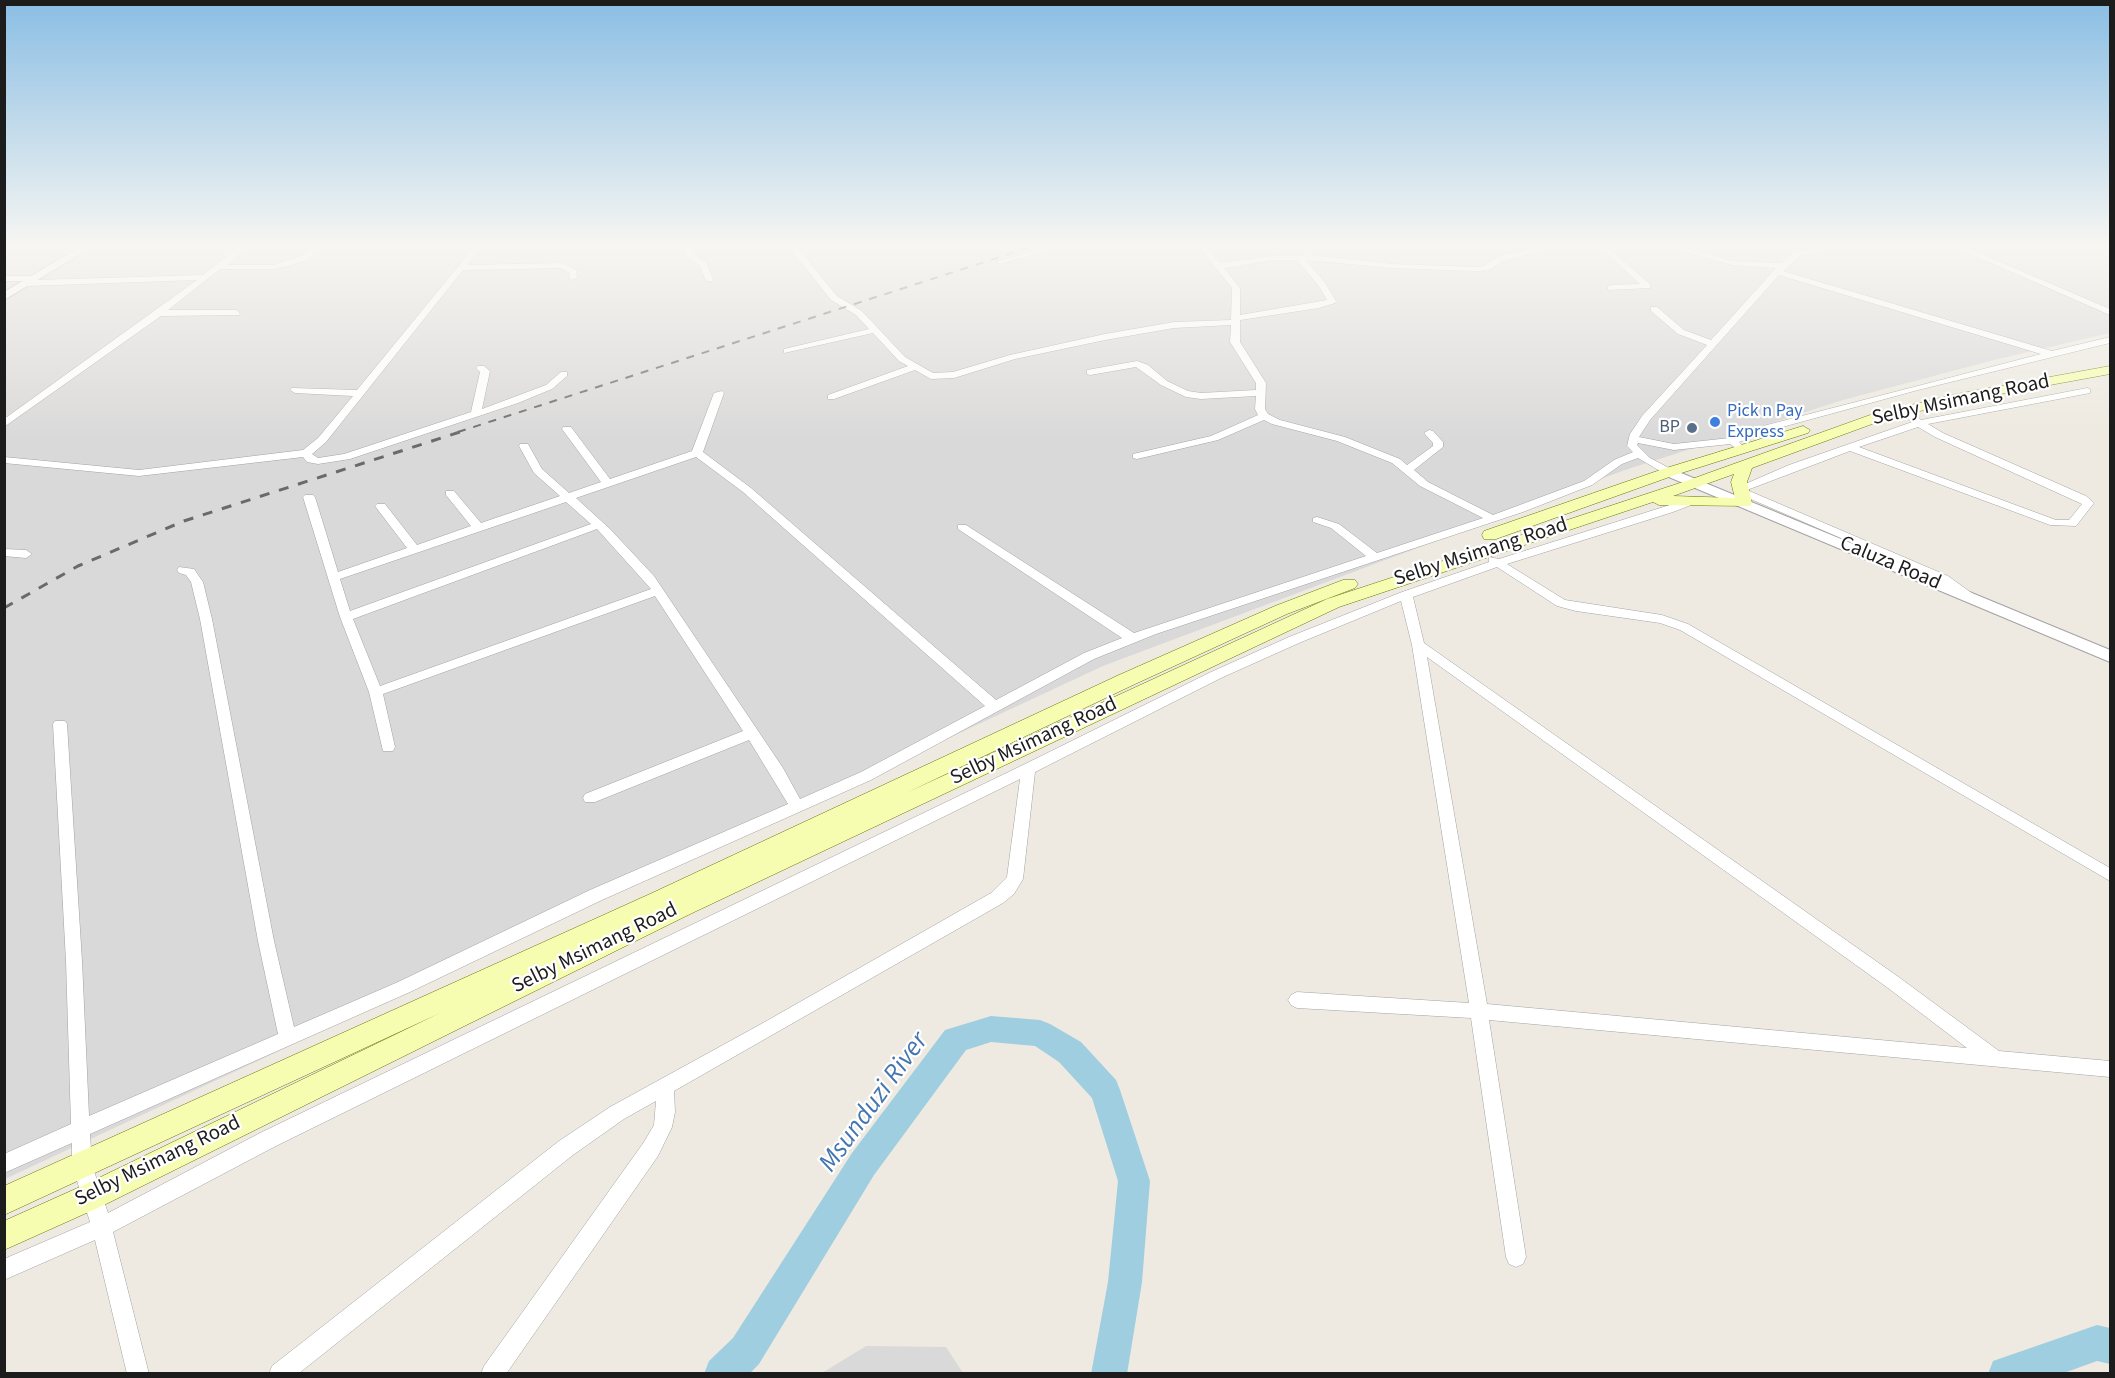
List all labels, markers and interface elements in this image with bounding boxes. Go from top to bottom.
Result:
street label: Selby Msimang Road [1870,370,2052,432]
place label: Pick n Pay Express [1727,401,1803,444]
marker: Pick n Pay Express [1708,415,1722,429]
place label: BP [1659,417,1680,439]
marker: BP [1685,421,1699,435]
street label: Selby Msimang Road [1391,513,1571,593]
street label: Caluza Road [1836,531,1944,597]
street label: Selby Msimang Road [947,692,1121,792]
street label: Selby Msimang Road [508,898,682,1000]
water label: Msunduzi River [813,1027,937,1179]
street label: Selby Msimang Road [71,1111,245,1213]

